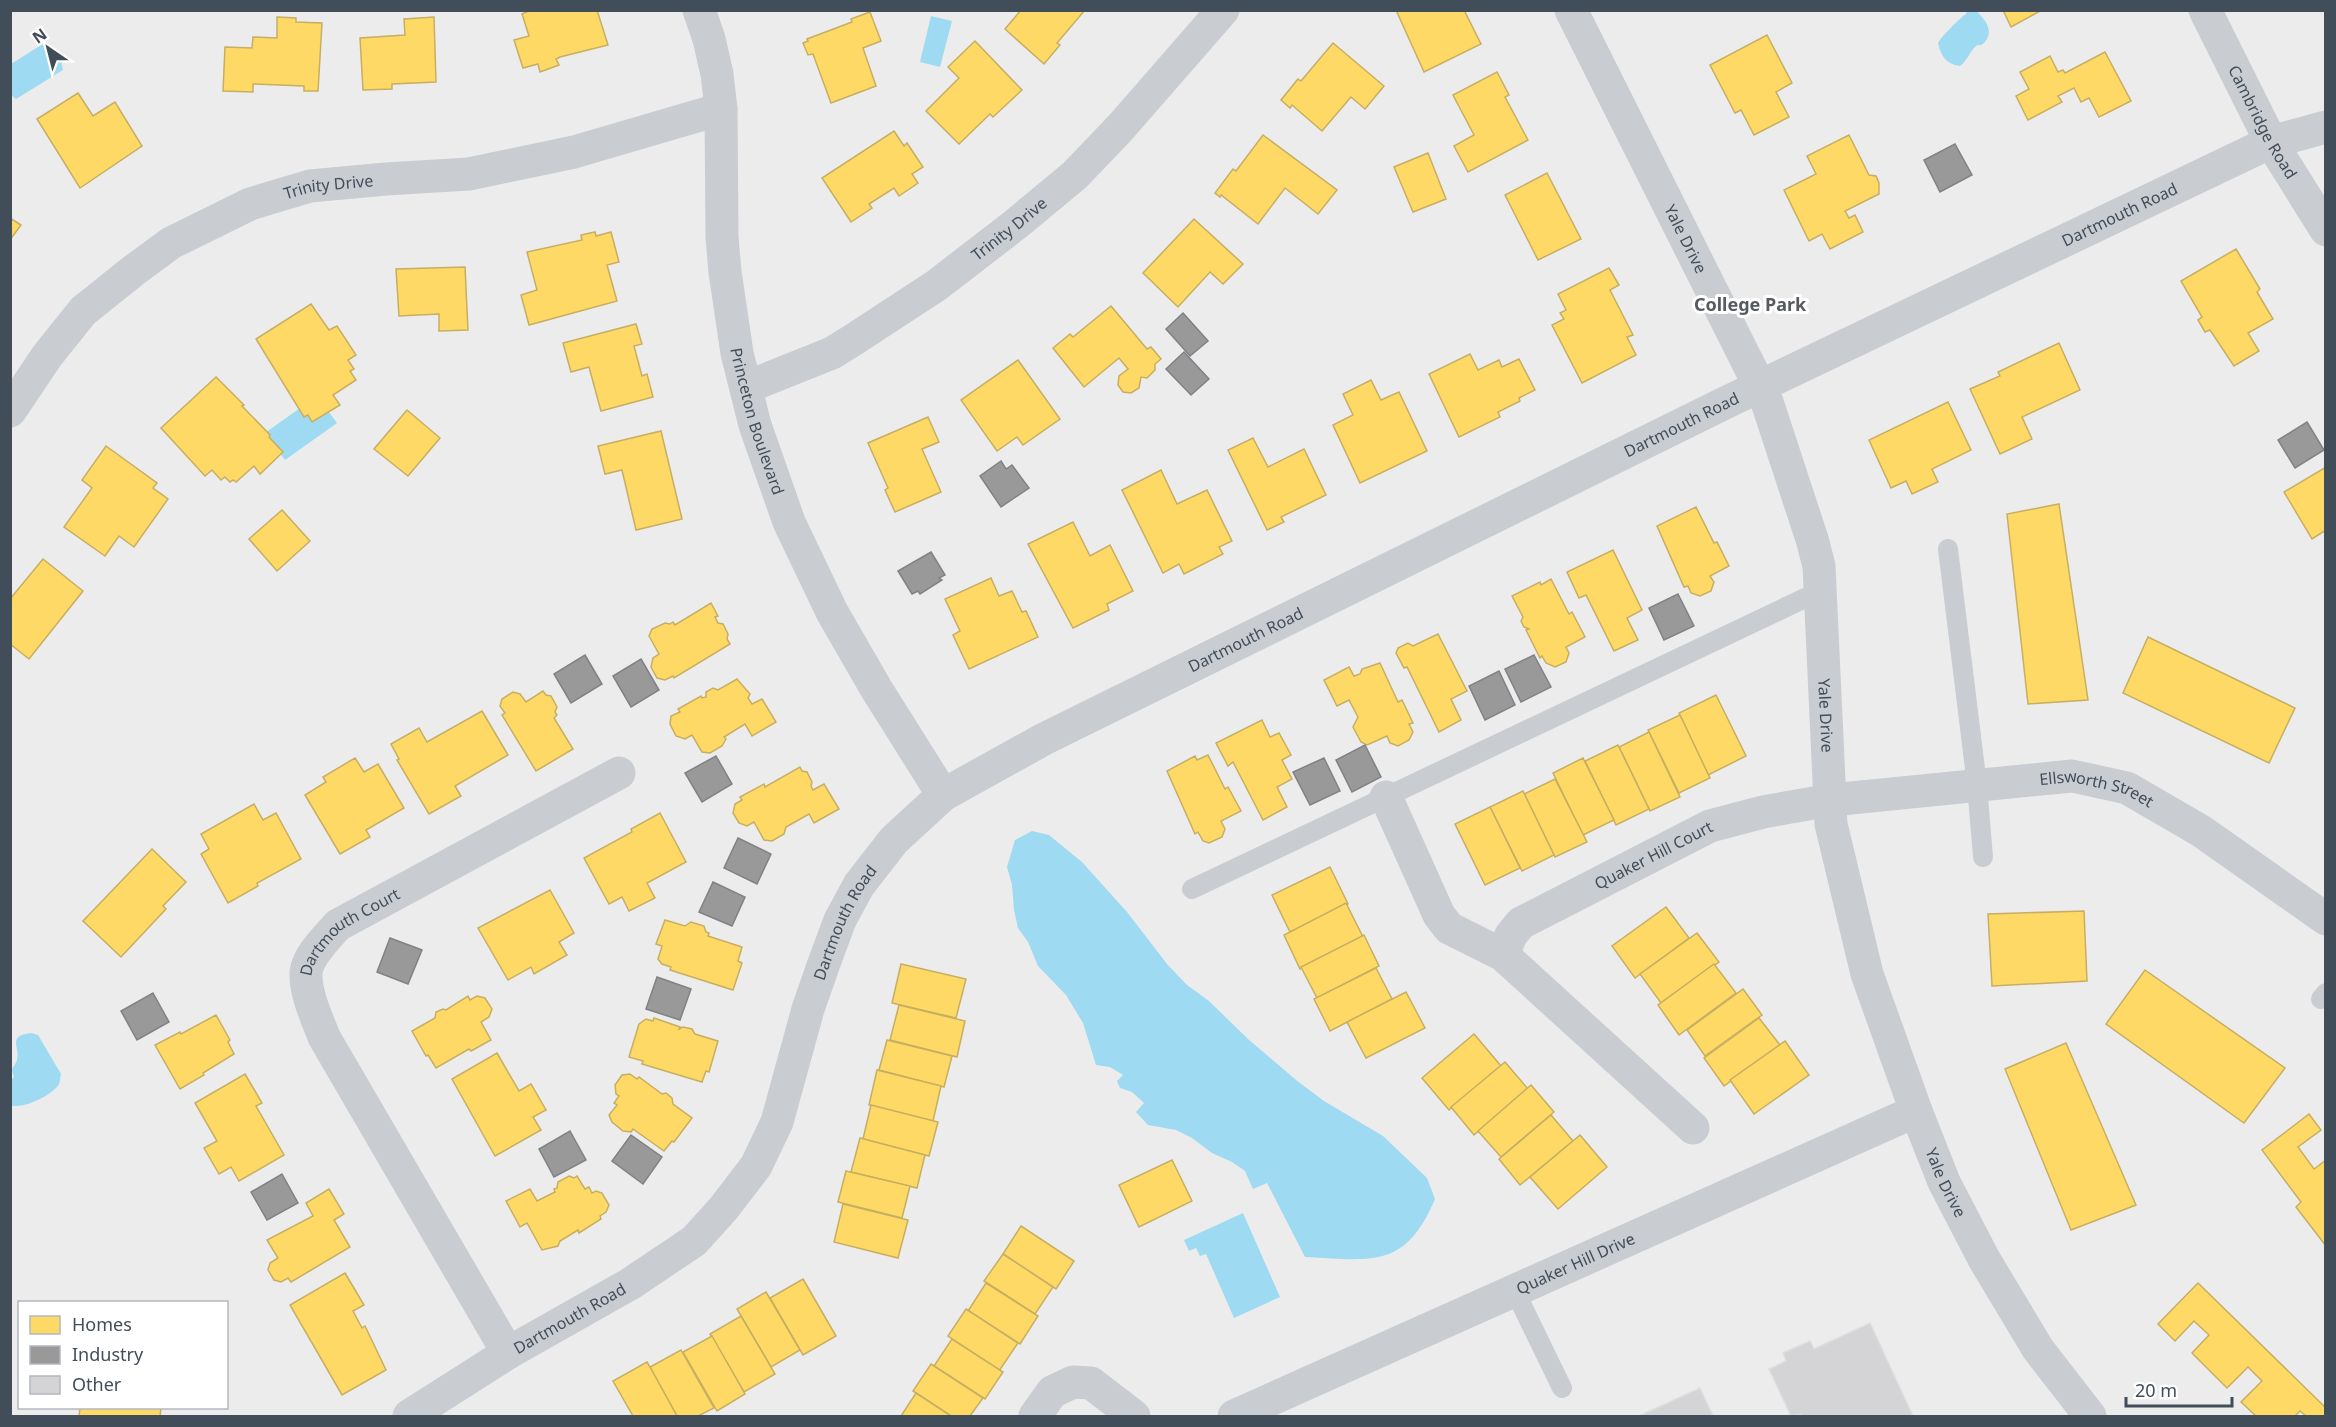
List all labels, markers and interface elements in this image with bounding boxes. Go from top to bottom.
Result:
north arrow [18,18,78,78]
text: N [28,23,51,48]
street label: Cambridge Road [2223,61,2302,183]
street label: Trinity Drive [281,169,374,204]
street label: Dartmouth Road [2058,177,2181,251]
street label: Trinity Drive [967,192,1051,266]
street label: Yale Drive [1659,201,1712,277]
district label: College Park [1694,292,1807,316]
street label: Princeton Boulevard [725,346,790,498]
street label: Dartmouth Road [1620,387,1743,462]
street label: Dartmouth Road [1184,602,1307,677]
street label: Yale Drive [1813,678,1839,753]
street label: Ellsworth Street [2038,765,2158,812]
street label: Quaker Hill Court [1590,815,1717,895]
street label: Dartmouth Road [808,860,882,983]
street label: Dartmouth Court [294,883,404,978]
street label: Yale Drive [1921,1145,1971,1221]
street label: Quaker Hill Drive [1513,1227,1638,1299]
street label: Dartmouth Road [509,1278,630,1359]
legend [18,1301,228,1409]
text: Homes [72,1312,132,1336]
text: Industry [72,1342,144,1366]
scale bar [2126,1370,2232,1408]
text: Other [72,1372,122,1396]
text: 20 m [2135,1378,2177,1402]

